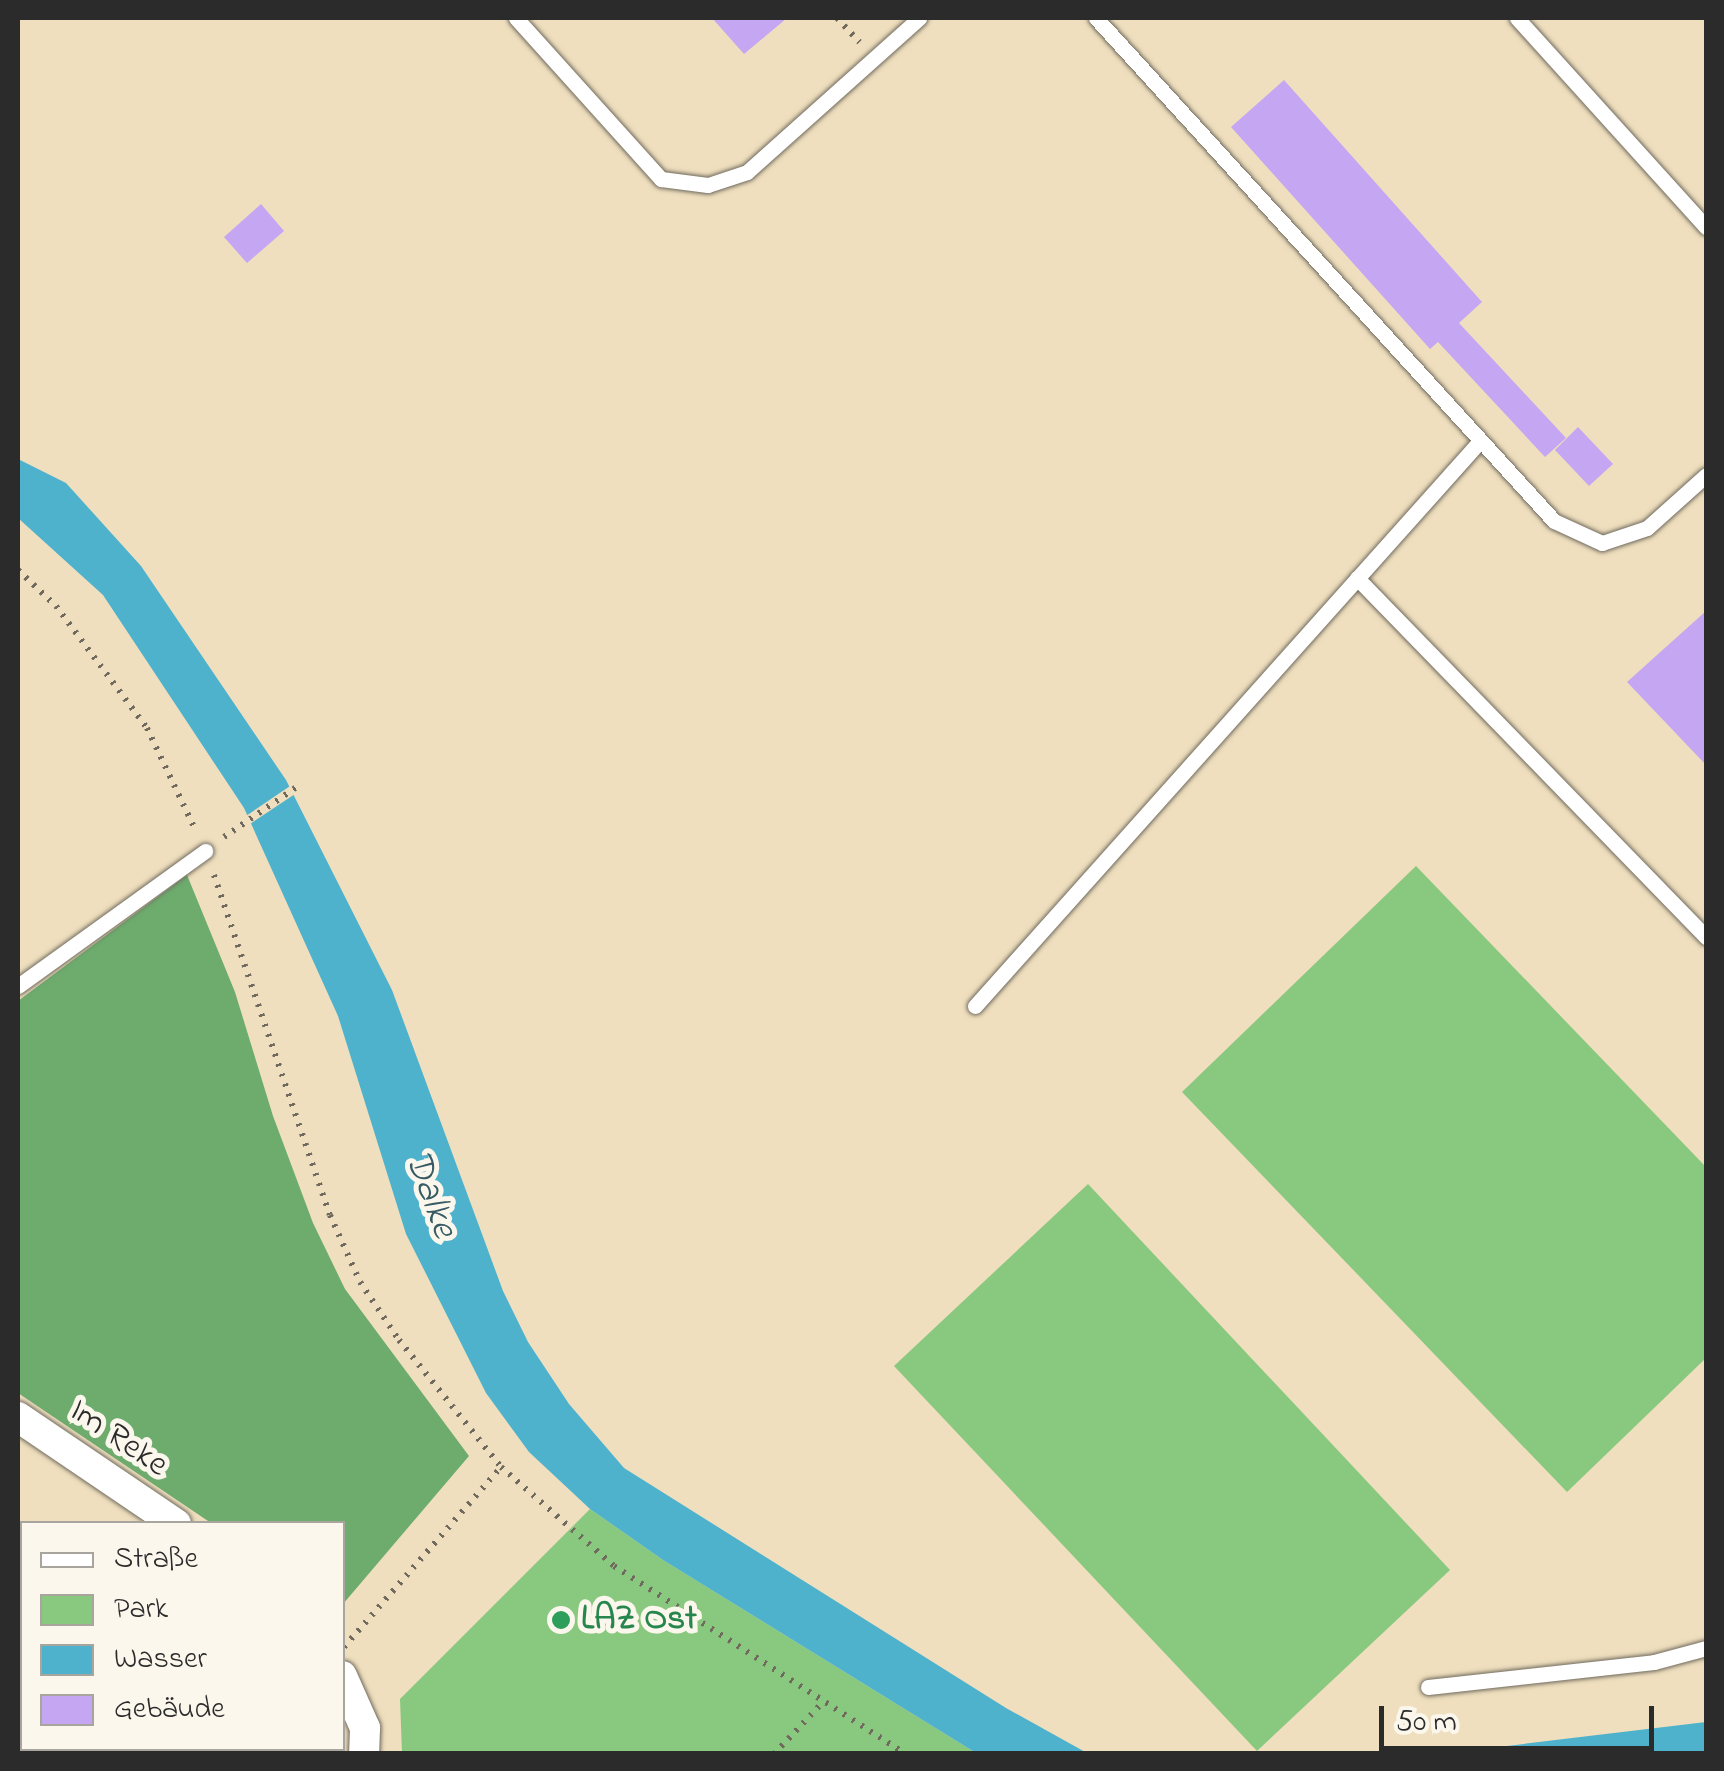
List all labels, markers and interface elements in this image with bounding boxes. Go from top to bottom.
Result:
water label: Dalke [392,1146,466,1244]
street label: Im Reke [61,1391,175,1487]
legend [20,1521,345,1751]
text: Straße [114,1538,198,1582]
text: Park [114,1588,168,1632]
place label: LAZ Ost [581,1599,697,1641]
marker: LAZ Ost [550,1609,572,1631]
text: Wasser [114,1638,207,1682]
scale bar [1384,1686,1659,1748]
text: Gebäude [114,1688,225,1732]
text: 50 m [1396,1701,1457,1745]

